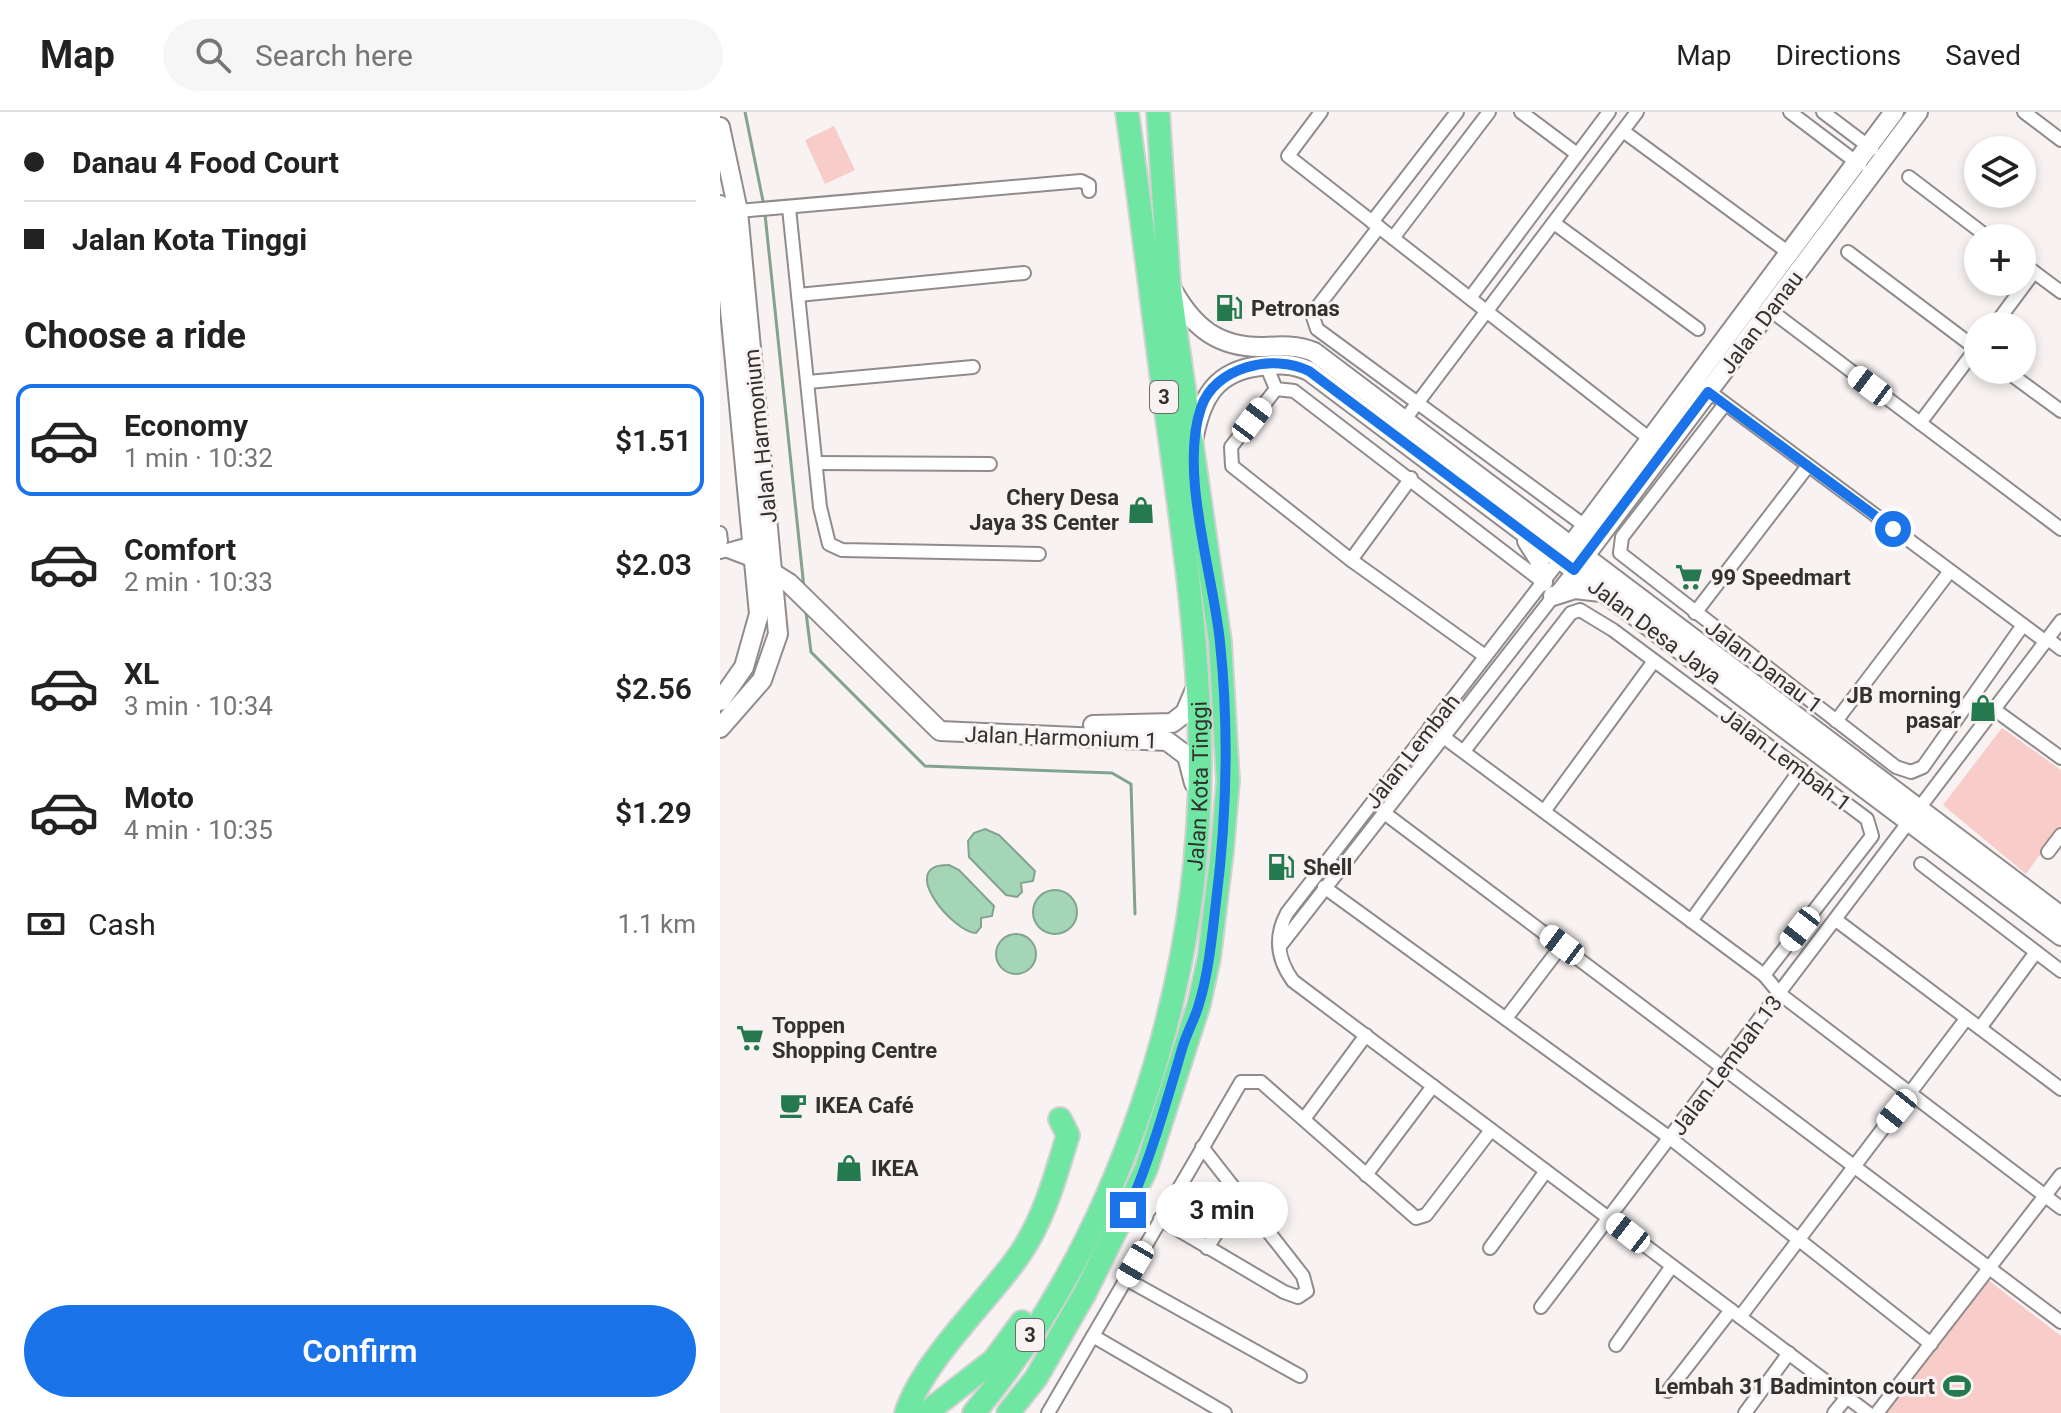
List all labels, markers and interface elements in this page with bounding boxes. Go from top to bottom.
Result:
search box [163,19,723,91]
text: Map [40,33,115,77]
icon: search [191,33,235,77]
text: Search here [255,38,413,73]
text: Map [1676,39,1732,72]
text: Directions [1776,39,1901,72]
text: Saved [1945,39,2021,72]
map controls [1964,136,2036,384]
button: layers [1964,136,2036,208]
text: Danau 4 Food Court [72,145,339,180]
text: Jalan Kota Tinggi [72,222,307,257]
button: + [1964,224,2036,296]
street label: Jalan Danau [1715,266,1808,378]
fuel station icon: Petronas [1214,293,1244,323]
place label: Petronas [1251,296,1340,321]
button: − [1964,312,2036,384]
text: Choose a ride [24,315,246,357]
street label: Jalan Harmonium [739,348,782,524]
car [1844,362,1896,410]
road number: 3 [1150,381,1178,413]
car [1228,394,1276,446]
icon: car [28,404,100,476]
text: Economy [124,408,248,443]
text: $1.51 [615,423,692,458]
text: 1 min · 10:32 [124,443,273,473]
place label: Chery Desa Jaya 3S Center [969,485,1119,535]
shop icon: Chery Desa Jaya 3S Center [1126,495,1156,525]
route start [1875,511,1911,547]
icon: car [28,528,100,600]
text: Comfort [124,532,236,567]
text: $2.03 [615,547,692,582]
supermarket icon: 99 Speedmart [1674,562,1704,592]
place label: 99 Speedmart [1711,565,1851,590]
text: 2 min · 10:33 [124,567,273,597]
street label: Jalan Desa Jaya [1583,573,1726,690]
street label: Jalan Danau 1 [1700,614,1827,718]
icon: car [28,652,100,724]
text: XL [124,656,159,691]
text: $2.56 [615,671,692,706]
place label: JB morning pasar [1847,683,1961,733]
street label: Jalan Lembah [1360,689,1465,813]
text: 3 min · 10:34 [124,691,273,721]
shop icon: JB morning pasar [1968,693,1998,723]
street label: Jalan Kota Tinggi [1182,701,1213,872]
street label: Jalan Lembah 1 [1716,702,1856,816]
street label: Jalan Harmonium 1 [964,722,1158,753]
icon: car [28,776,100,848]
text: Moto [124,780,194,815]
text: $1.29 [615,795,692,830]
text: 4 min · 10:35 [124,815,273,845]
fuel station icon: Shell [1266,852,1296,882]
place label: Shell [1303,855,1352,880]
icon: cash [24,902,68,946]
car [1776,903,1824,955]
text: Cash [88,907,156,942]
text: 1.1 km [617,909,696,939]
car [1536,921,1588,969]
street label: Jalan Lembah 13 [1666,991,1787,1140]
place label: Toppen Shopping Centre [772,1013,937,1063]
supermarket icon: Toppen Shopping Centre [735,1023,765,1053]
car [1873,1085,1921,1137]
cafe icon: IKEA Café [778,1090,808,1120]
place label: IKEA Café [815,1093,914,1118]
shop icon: IKEA [834,1153,864,1183]
place label: IKEA [871,1156,919,1181]
callout: 3 min [1156,1182,1288,1238]
route end [1110,1192,1146,1228]
text: 3 min [1189,1195,1255,1225]
car [1602,1209,1654,1257]
car [1113,1237,1157,1291]
button: Confirm [24,1305,696,1397]
road number: 3 [1016,1319,1044,1351]
sports icon: Lembah 31 Badminton court [1942,1371,1972,1401]
place label: Lembah 31 Badminton court [1654,1374,1936,1399]

